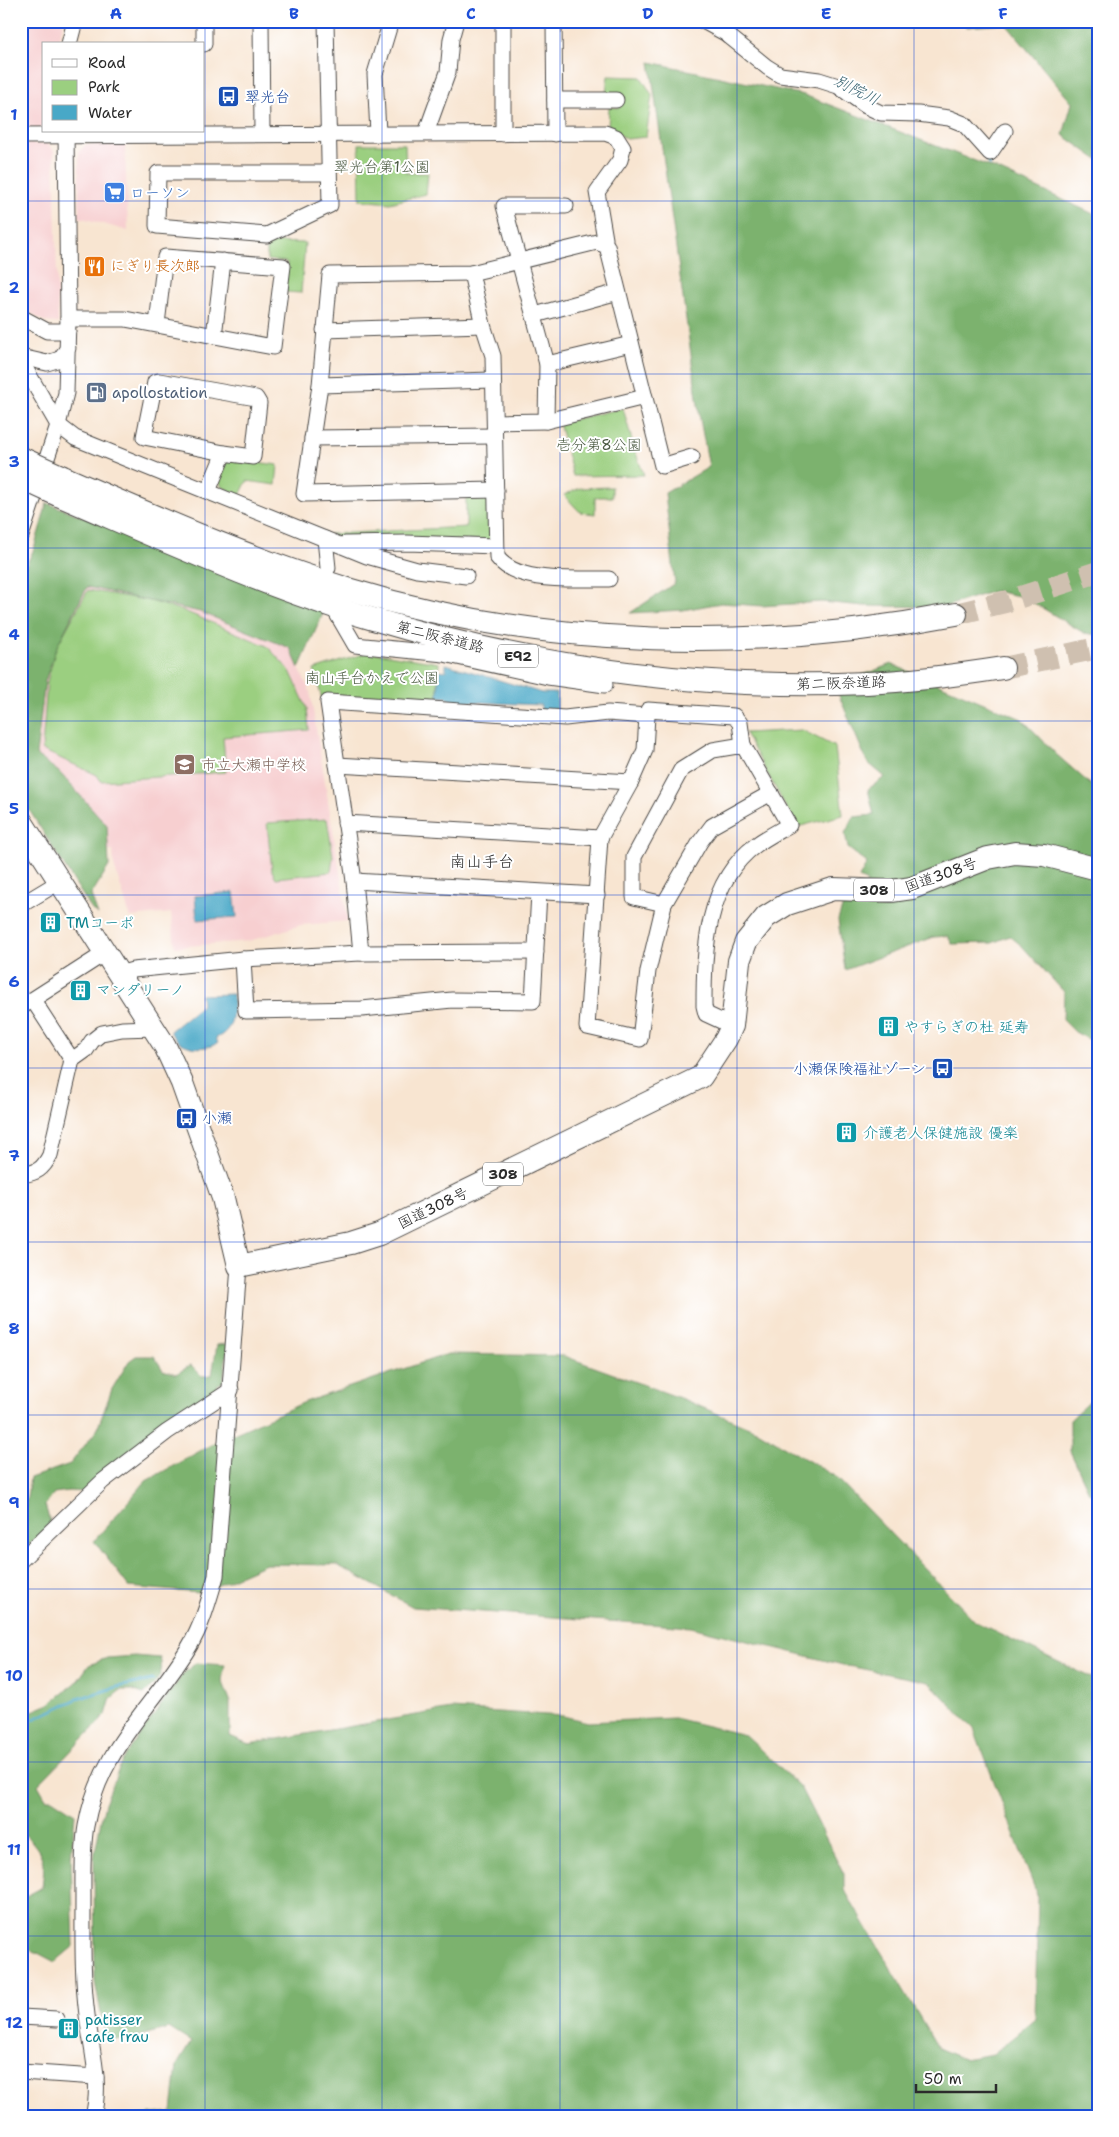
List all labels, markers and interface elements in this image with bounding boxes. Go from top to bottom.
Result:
text: A [110,3,122,24]
text: B [289,3,299,24]
text: C [466,3,476,24]
text: D [642,3,654,24]
text: E [821,3,831,24]
text: F [998,3,1008,24]
legend [42,42,205,132]
text: Road [88,53,126,73]
water label: 別院川 [831,70,883,110]
text: Park [88,77,120,97]
bus stop icon: 翠光台 [217,85,241,109]
place label: 翠光台 [245,87,290,107]
text: Water [88,103,132,123]
text: 1 [10,104,18,125]
park label: 翠光台第1公園 [334,157,430,177]
supermarket icon: ローソン [102,181,126,205]
place label: ローソン [130,183,190,203]
restaurant icon: にぎり長次郎 [82,254,106,278]
place label: にぎり長次郎 [110,256,200,276]
text: 2 [8,277,20,298]
fuel station icon: apollostation [84,381,108,405]
place label: apollostation [112,383,207,403]
park label: 壱分第8公園 [556,435,642,455]
text: 3 [8,451,20,472]
street label: 第二阪奈道路 [394,616,486,658]
text: 4 [8,624,20,645]
road number: E92 [498,644,538,668]
park label: 南山手台かえで公園 [305,668,439,688]
street label: 第二阪奈道路 [796,671,886,695]
school or university icon: 市立大瀬中学校 [173,753,197,777]
place label: 市立大瀬中学校 [201,755,306,775]
text: 5 [9,798,19,819]
district label: 南山手台 [450,851,514,872]
street label: 国道308号 [902,853,980,897]
road number: 308 [854,878,894,902]
building icon: TMコーポ [38,911,62,935]
place label: TMコーポ [66,913,134,933]
text: 6 [8,971,20,992]
building icon: マンダリーノ [68,978,92,1002]
place label: マンダリーノ [96,980,184,1000]
building icon: やすらぎの杜 延寿 [876,1015,900,1039]
place label: やすらぎの杜 延寿 [904,1017,1029,1037]
bus stop icon: 小瀬保険福祉ゾーン [930,1057,954,1081]
place label: 小瀬保険福祉ゾーン [793,1059,926,1079]
bus stop icon: 小瀬 [174,1106,198,1130]
place label: 小瀬 [202,1108,232,1128]
building icon: 介護老人保健施設 優楽 [835,1121,859,1145]
place label: 介護老人保健施設 優楽 [863,1123,1018,1143]
text: 7 [8,1145,20,1166]
road number: 308 [483,1162,523,1186]
street label: 国道308号 [394,1182,472,1234]
text: 8 [8,1318,20,1339]
text: 9 [8,1492,20,1513]
text: 10 [5,1665,23,1686]
text: 11 [7,1839,21,1860]
place label: patisser cafe frau [85,2010,149,2047]
text: 12 [5,2012,23,2033]
building icon: patisser cafe frau [57,2017,81,2041]
scale bar [916,2062,996,2094]
text: 50 m [924,2069,962,2089]

